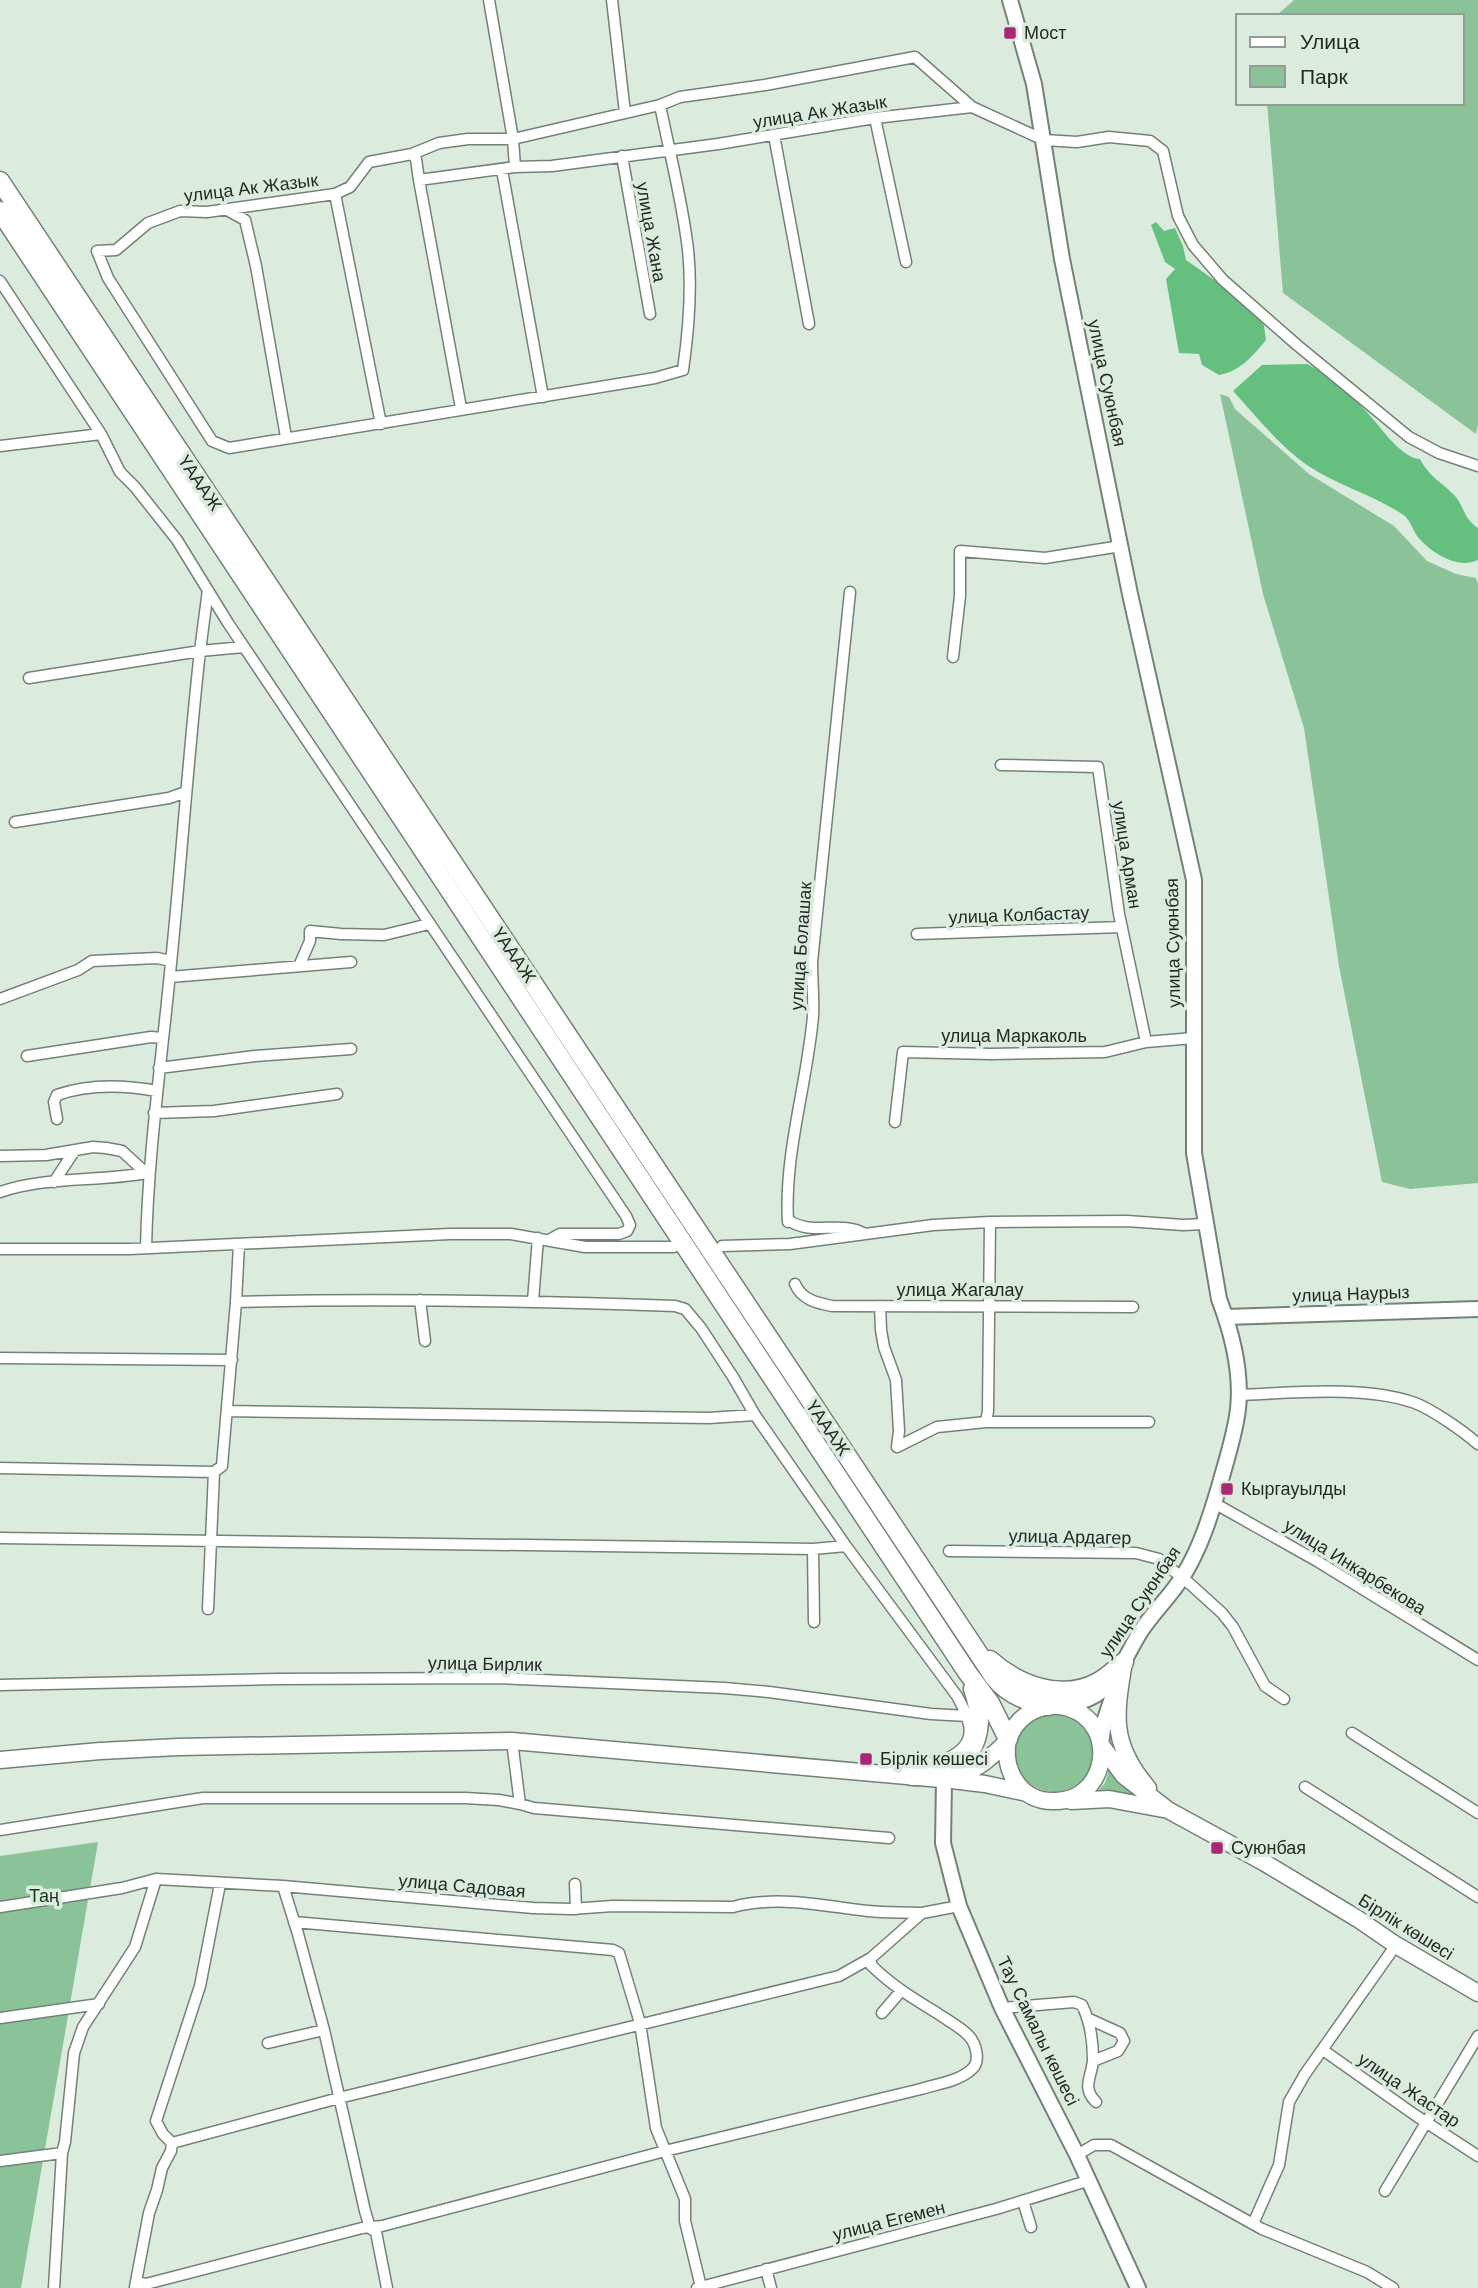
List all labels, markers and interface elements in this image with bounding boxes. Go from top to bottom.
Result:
legend [1236,14,1464,105]
place label: Мост [1024,23,1066,43]
marker: Мост [1002,25,1018,41]
text: Улица [1300,30,1360,53]
text: Парк [1300,65,1348,88]
street label: улица Ак Жазык [752,92,888,132]
street label: улица Ак Жазык [183,170,319,206]
street label: улица Жана [632,180,670,285]
street label: улица Суюнбая [1084,318,1130,448]
street label: ҮАААЖ [174,451,226,515]
street label: улица Арман [1109,800,1145,910]
street label: улица Суюнбая [1162,878,1184,1008]
street label: улица Болашак [787,881,815,1011]
street label: улица Колбастау [948,903,1090,927]
street label: ҮАААЖ [488,923,540,987]
street label: улица Маркаколь [941,1026,1087,1046]
street label: улица Жагалау [897,1280,1023,1300]
street label: улица Наурыз [1292,1282,1410,1306]
street label: ҮАААЖ [802,1396,854,1460]
place label: Кыргауылды [1241,1479,1346,1499]
marker: Кыргауылды [1219,1481,1235,1497]
street label: улица Инкарбекова [1280,1515,1430,1619]
street label: улица Ардагер [1008,1526,1132,1548]
street label: улица Суюнбая [1095,1543,1185,1661]
street label: улица Бирлик [428,1653,542,1675]
place label: Бірлік көшесі [880,1749,988,1769]
marker: Бірлік көшесі [858,1751,874,1767]
place label: Суюнбая [1231,1838,1306,1858]
marker: Суюнбая [1209,1840,1225,1856]
street label: улица Садовая [398,1870,526,1902]
park label: Таң [29,1886,59,1906]
street label: Бірлік көшесі [1355,1890,1457,1964]
street label: Тау Самалы көшесі [993,1953,1083,2109]
street label: улица Жастар [1354,2049,1464,2131]
street label: улица Егемен [831,2197,947,2245]

